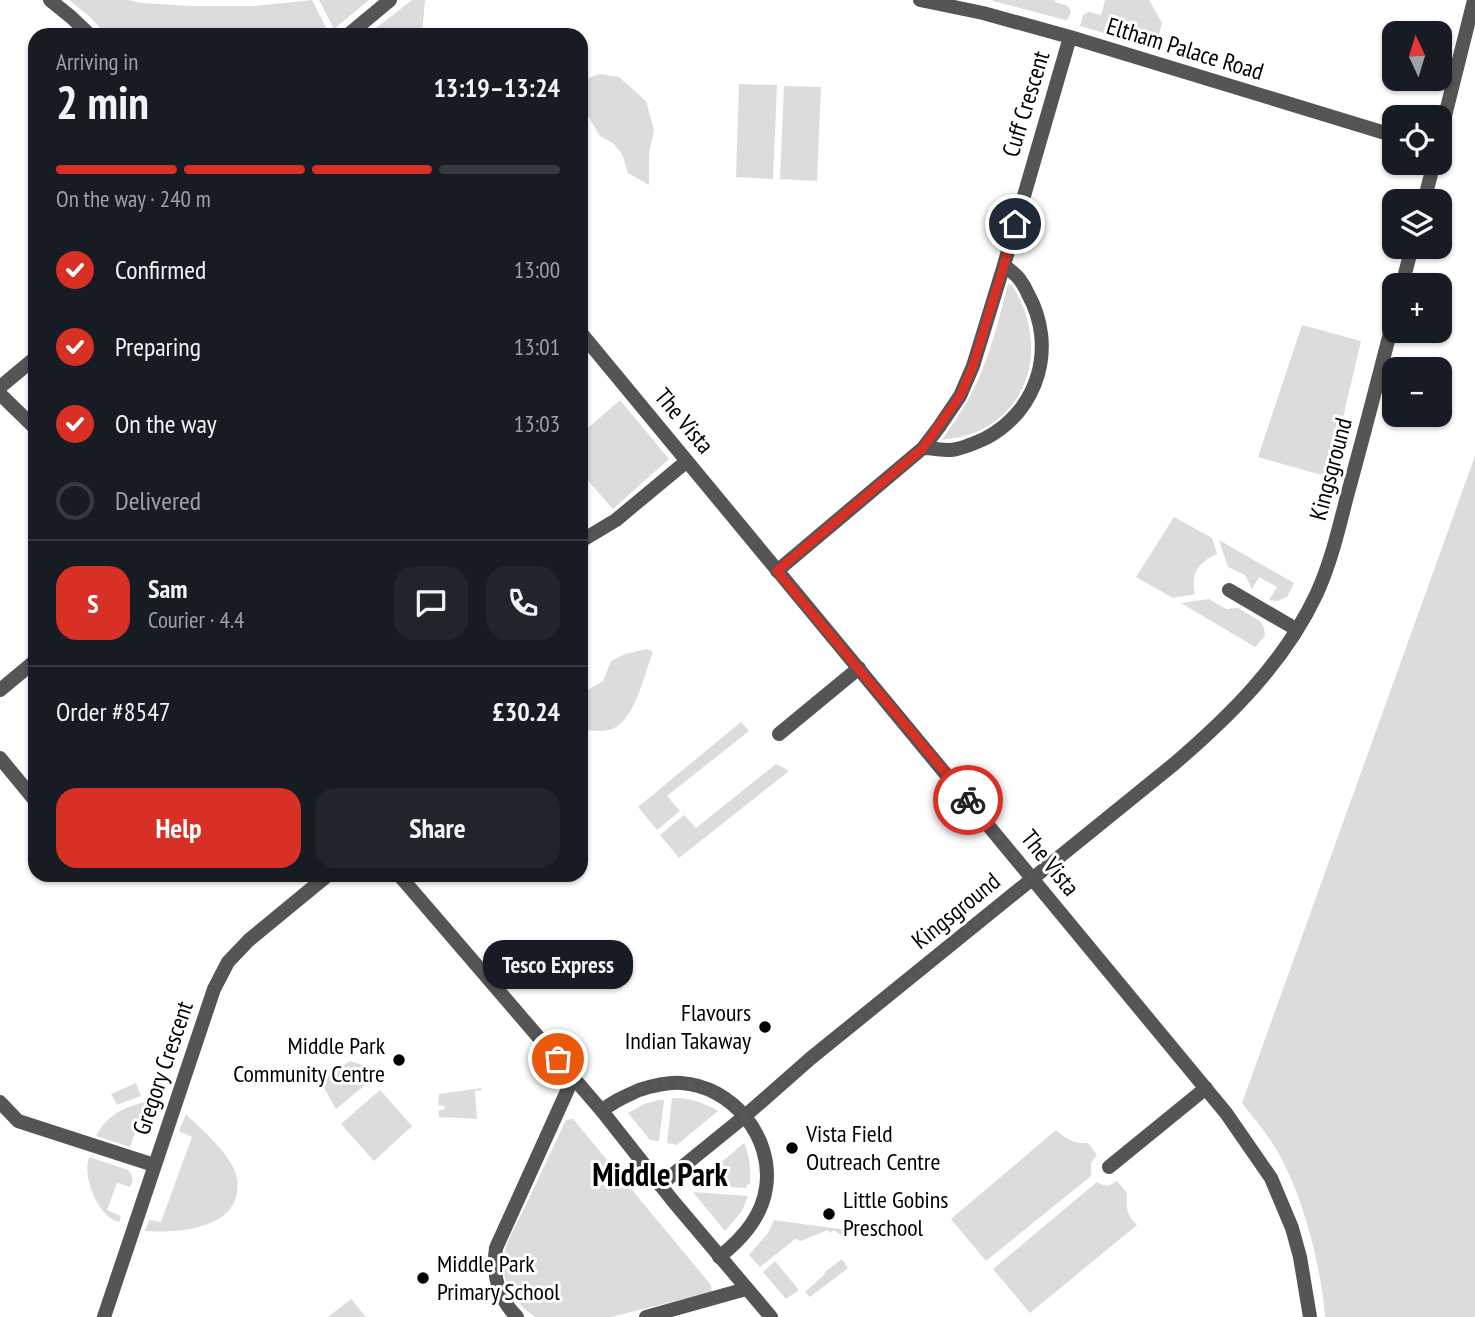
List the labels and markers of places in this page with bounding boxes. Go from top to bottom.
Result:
pin [985,194,1045,254]
callout: Tesco Express [483,940,633,989]
place label: Flavours Indian Takaway [625,997,751,1056]
marker: Flavours Indian Takaway [757,1019,773,1035]
pin [528,1029,588,1089]
place label: Middle Park Community Centre [233,1030,386,1089]
marker: Middle Park Community Centre [391,1052,407,1068]
place label: Vista Field Outreach Centre [805,1118,940,1177]
marker: Vista Field Outreach Centre [784,1140,800,1156]
place label: Little Gobins Preschool [843,1184,948,1243]
marker: Little Gobins Preschool [821,1206,837,1222]
place label: Middle Park Primary School [437,1248,560,1307]
marker: Middle Park Primary School [415,1270,431,1286]

